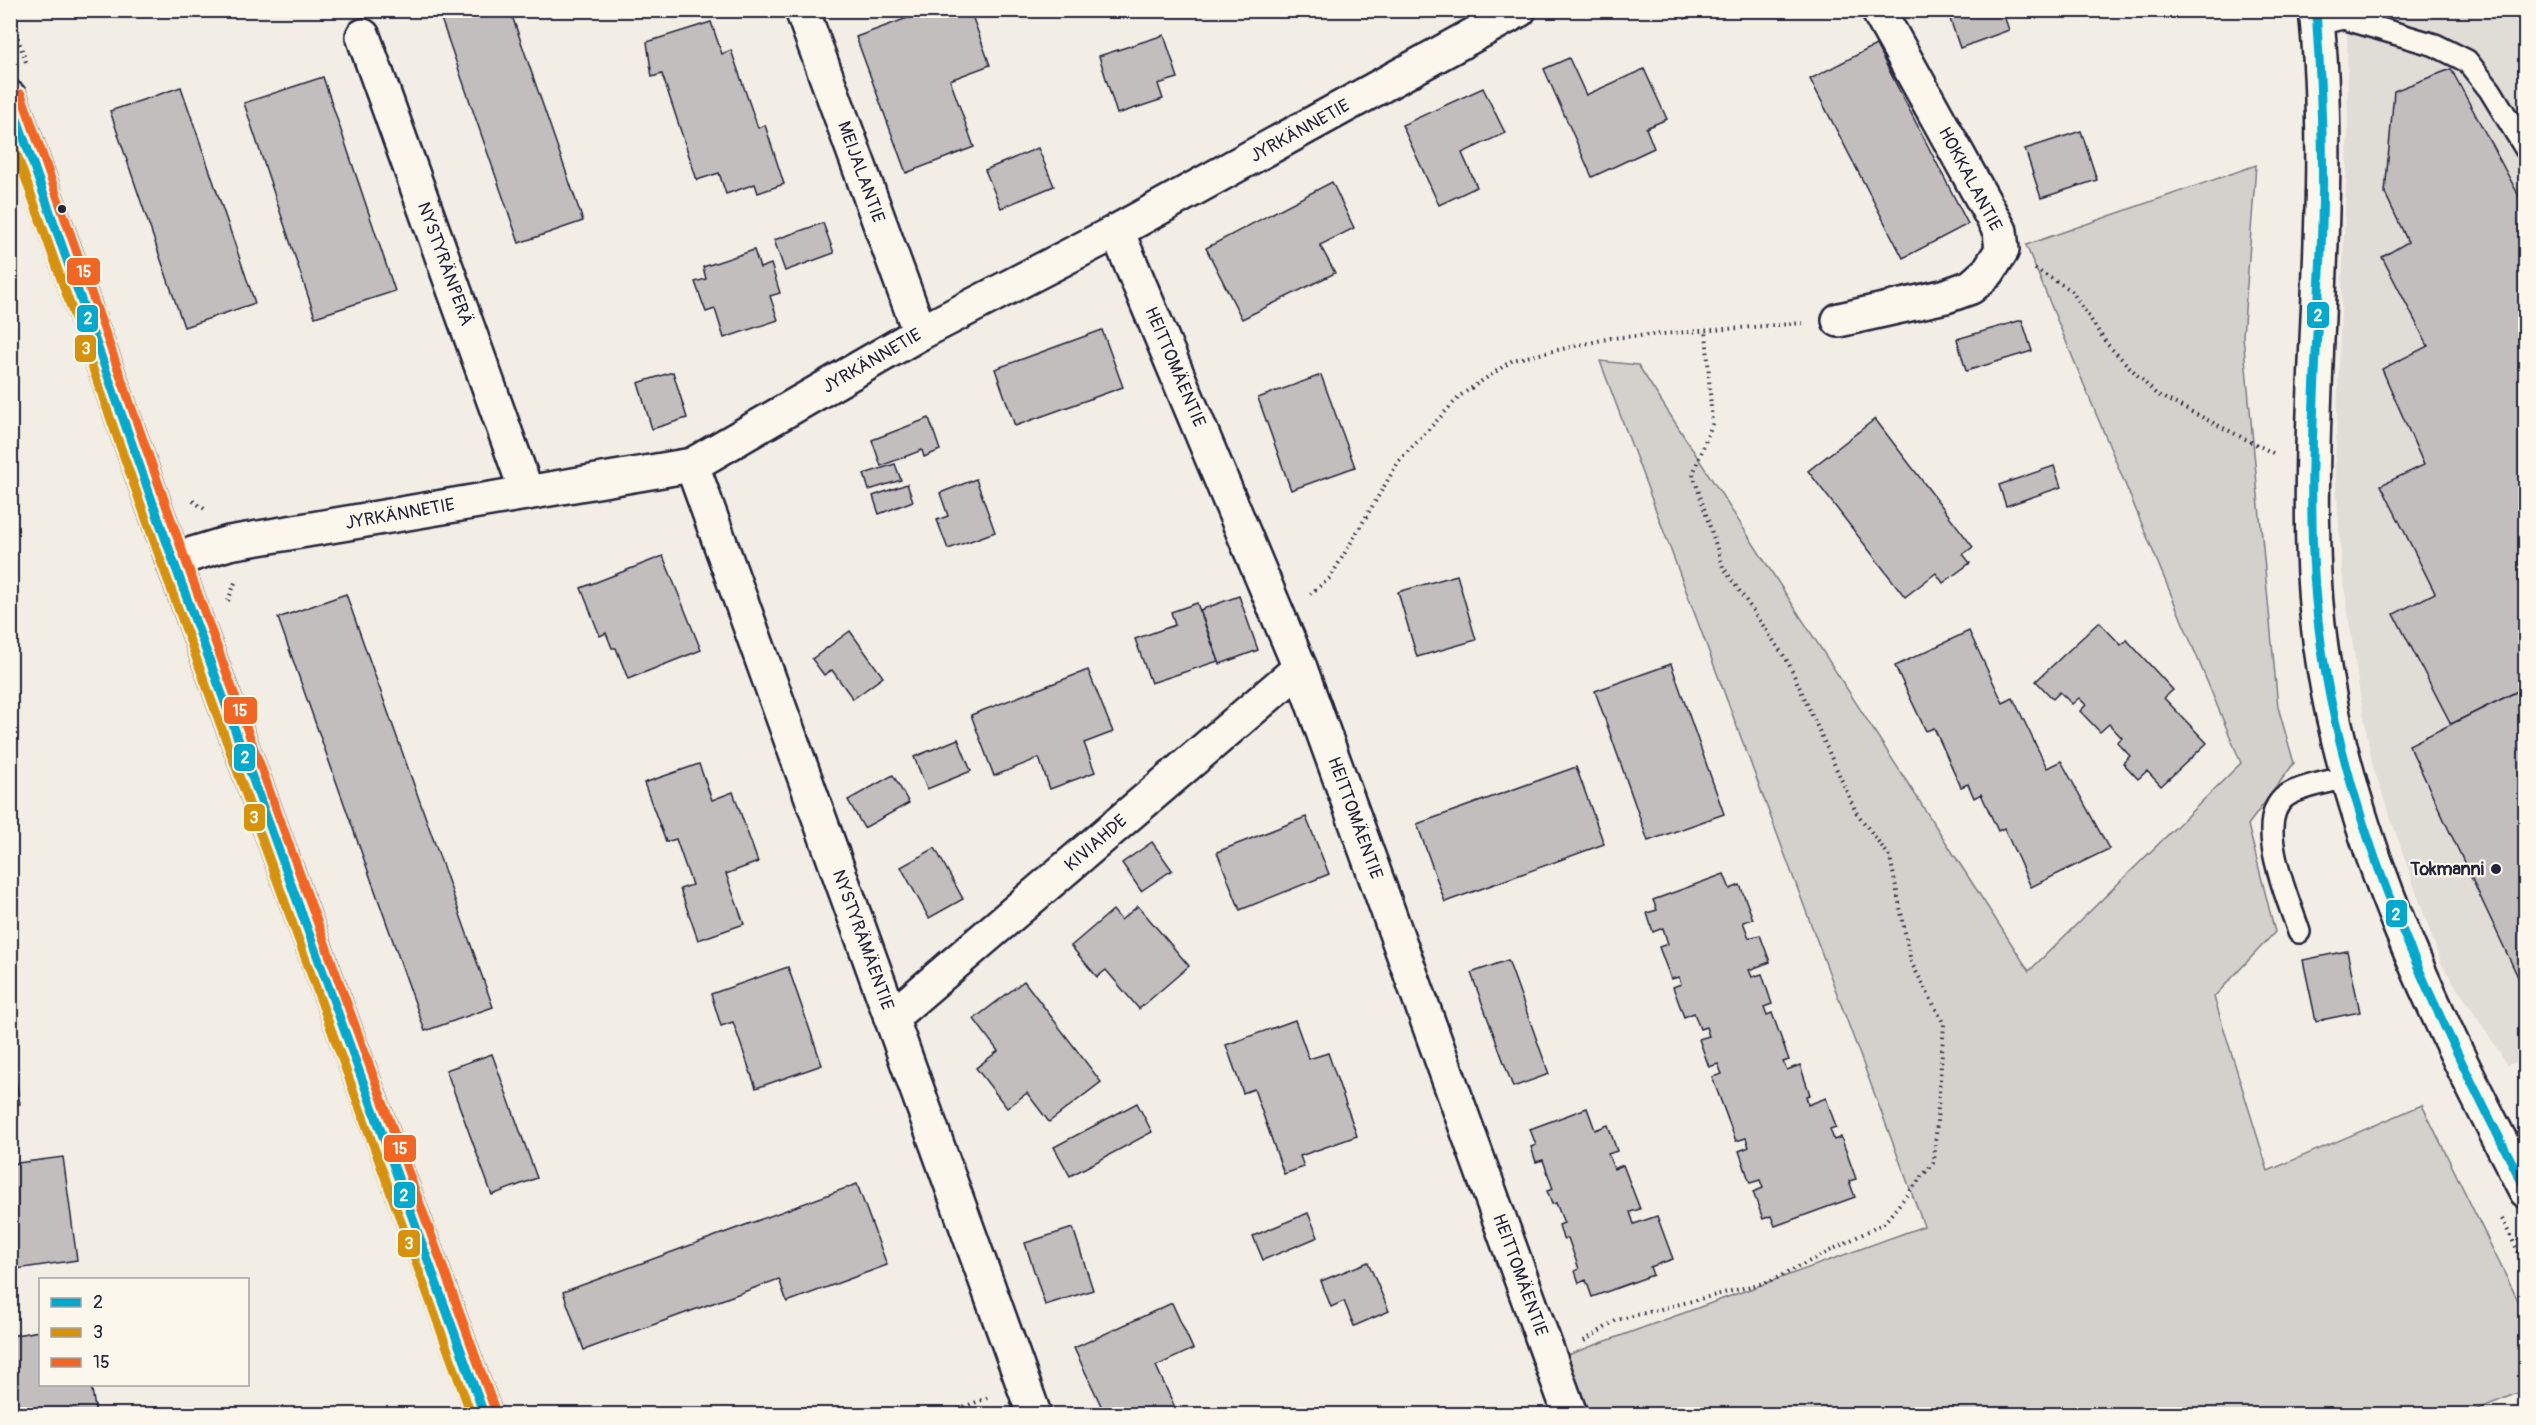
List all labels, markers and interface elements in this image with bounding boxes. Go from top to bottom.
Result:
street label: JYRKÄNNETIE [1246,94,1354,168]
street label: MEIJALANTIE [832,118,890,226]
street label: HOKKALANTIE [1933,123,2007,235]
street label: NYSTYRÄNPERÄ [412,199,478,329]
unlabelled marker [56,203,68,215]
line badge: 15 [66,257,101,286]
text: 15 [77,262,92,282]
line badge: 2 [2306,301,2330,329]
street label: HEITTOMÄENTIE [1139,303,1211,431]
line badge: 2 [76,304,99,333]
text: 2 [2314,306,2323,326]
text: 2 [84,309,93,329]
street label: JYRKÄNNETIE [818,323,926,399]
line badge: 3 [74,334,97,363]
text: 3 [82,339,91,359]
street label: JYRKÄNNETIE [344,493,456,535]
line badge: 15 [223,696,258,725]
text: 15 [233,701,248,721]
line badge: 2 [233,743,256,772]
text: 2 [241,748,250,768]
street label: HEITTOMÄENTIE [1322,754,1388,882]
line badge: 3 [243,803,266,832]
text: 3 [250,808,259,828]
street label: KIVIAHDE [1060,810,1132,876]
place label: Tokmanni [2409,858,2484,881]
marker: Tokmanni [2489,862,2503,876]
street label: NYSTYRÄMÄENTIE [827,867,899,1013]
line badge: 2 [2385,899,2408,928]
text: 2 [2392,905,2401,925]
line badge: 15 [383,1134,417,1163]
text: 15 [393,1139,408,1159]
line badge: 2 [393,1181,416,1209]
text: 2 [400,1186,409,1206]
street label: HEITTOMÄENTIE [1487,1211,1553,1339]
line badge: 3 [397,1229,421,1258]
text: 3 [405,1234,414,1254]
legend [39,1278,249,1386]
text: 2 [93,1291,103,1314]
text: 3 [93,1321,103,1344]
text: 15 [93,1351,110,1374]

